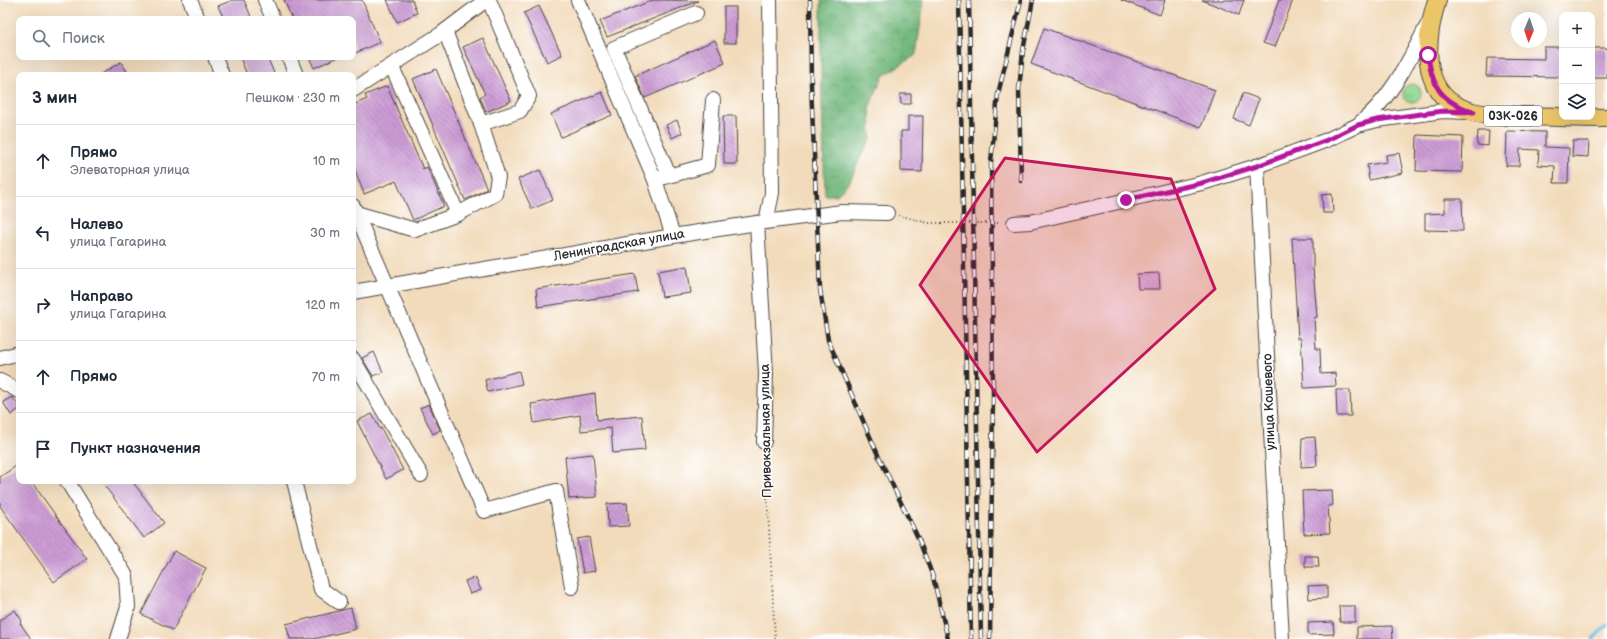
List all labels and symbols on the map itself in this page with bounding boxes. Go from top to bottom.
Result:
north arrow [1511,12,1547,48]
route start [1419,46,1437,64]
road number: 03К-026 [1484,106,1542,126]
route end [1117,191,1135,209]
street label: Ленинградская улица [551,226,686,265]
street label: улица Кошевого [1259,353,1279,451]
street label: Привокзальная улица [757,363,775,498]

